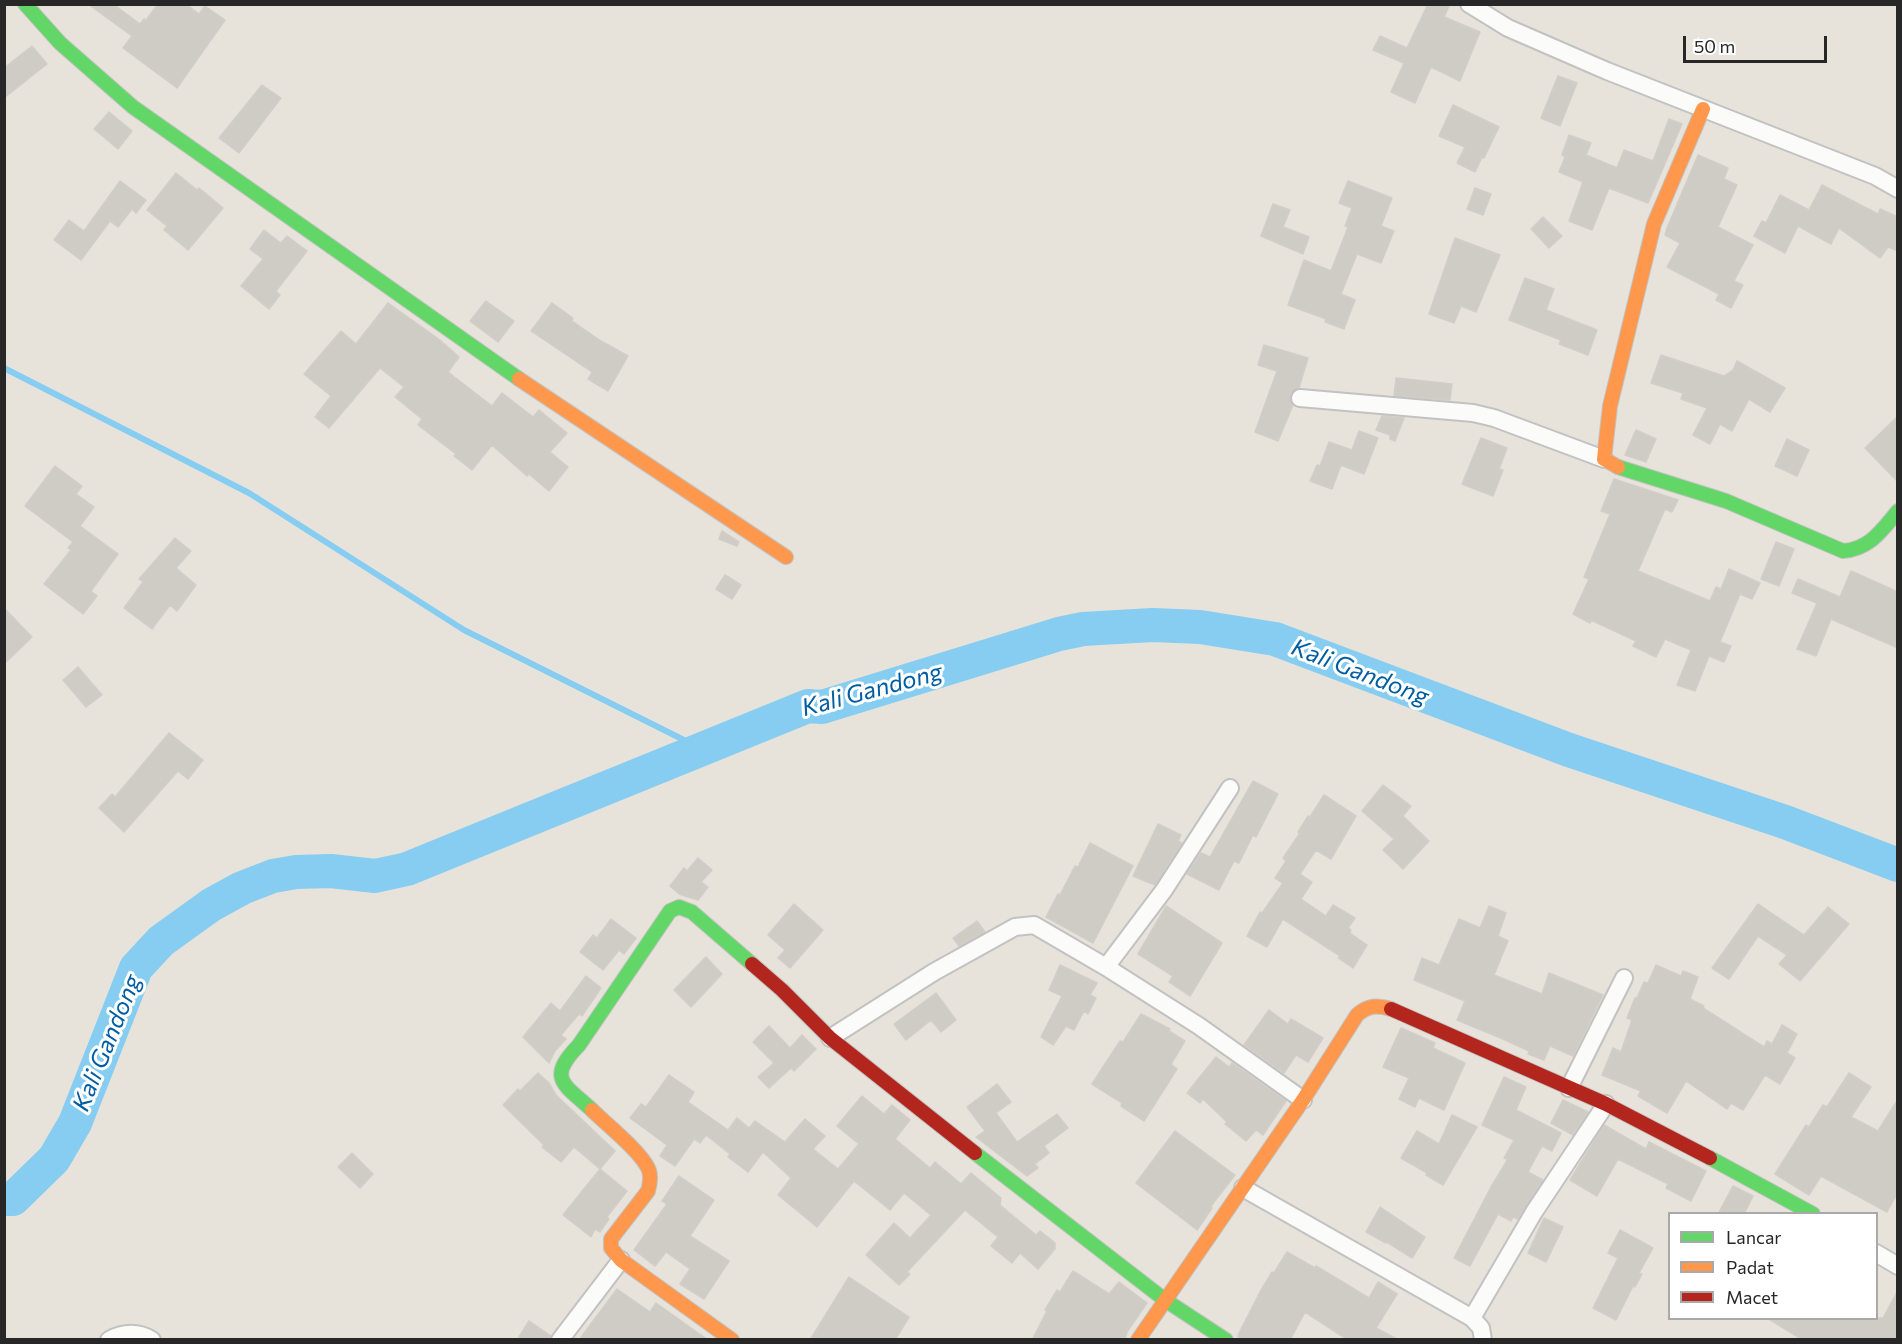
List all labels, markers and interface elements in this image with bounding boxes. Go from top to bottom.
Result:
scale bar [1686,24,1830,62]
text: 50 m [1694,35,1735,57]
water label: Kali Gandong [1287,633,1433,711]
water label: Kali Gandong [799,657,945,723]
water label: Kali Gandong [67,971,147,1115]
legend [1668,1212,1878,1320]
text: Lancar [1726,1226,1782,1248]
text: Padat [1726,1256,1774,1278]
text: Macet [1726,1286,1778,1308]

